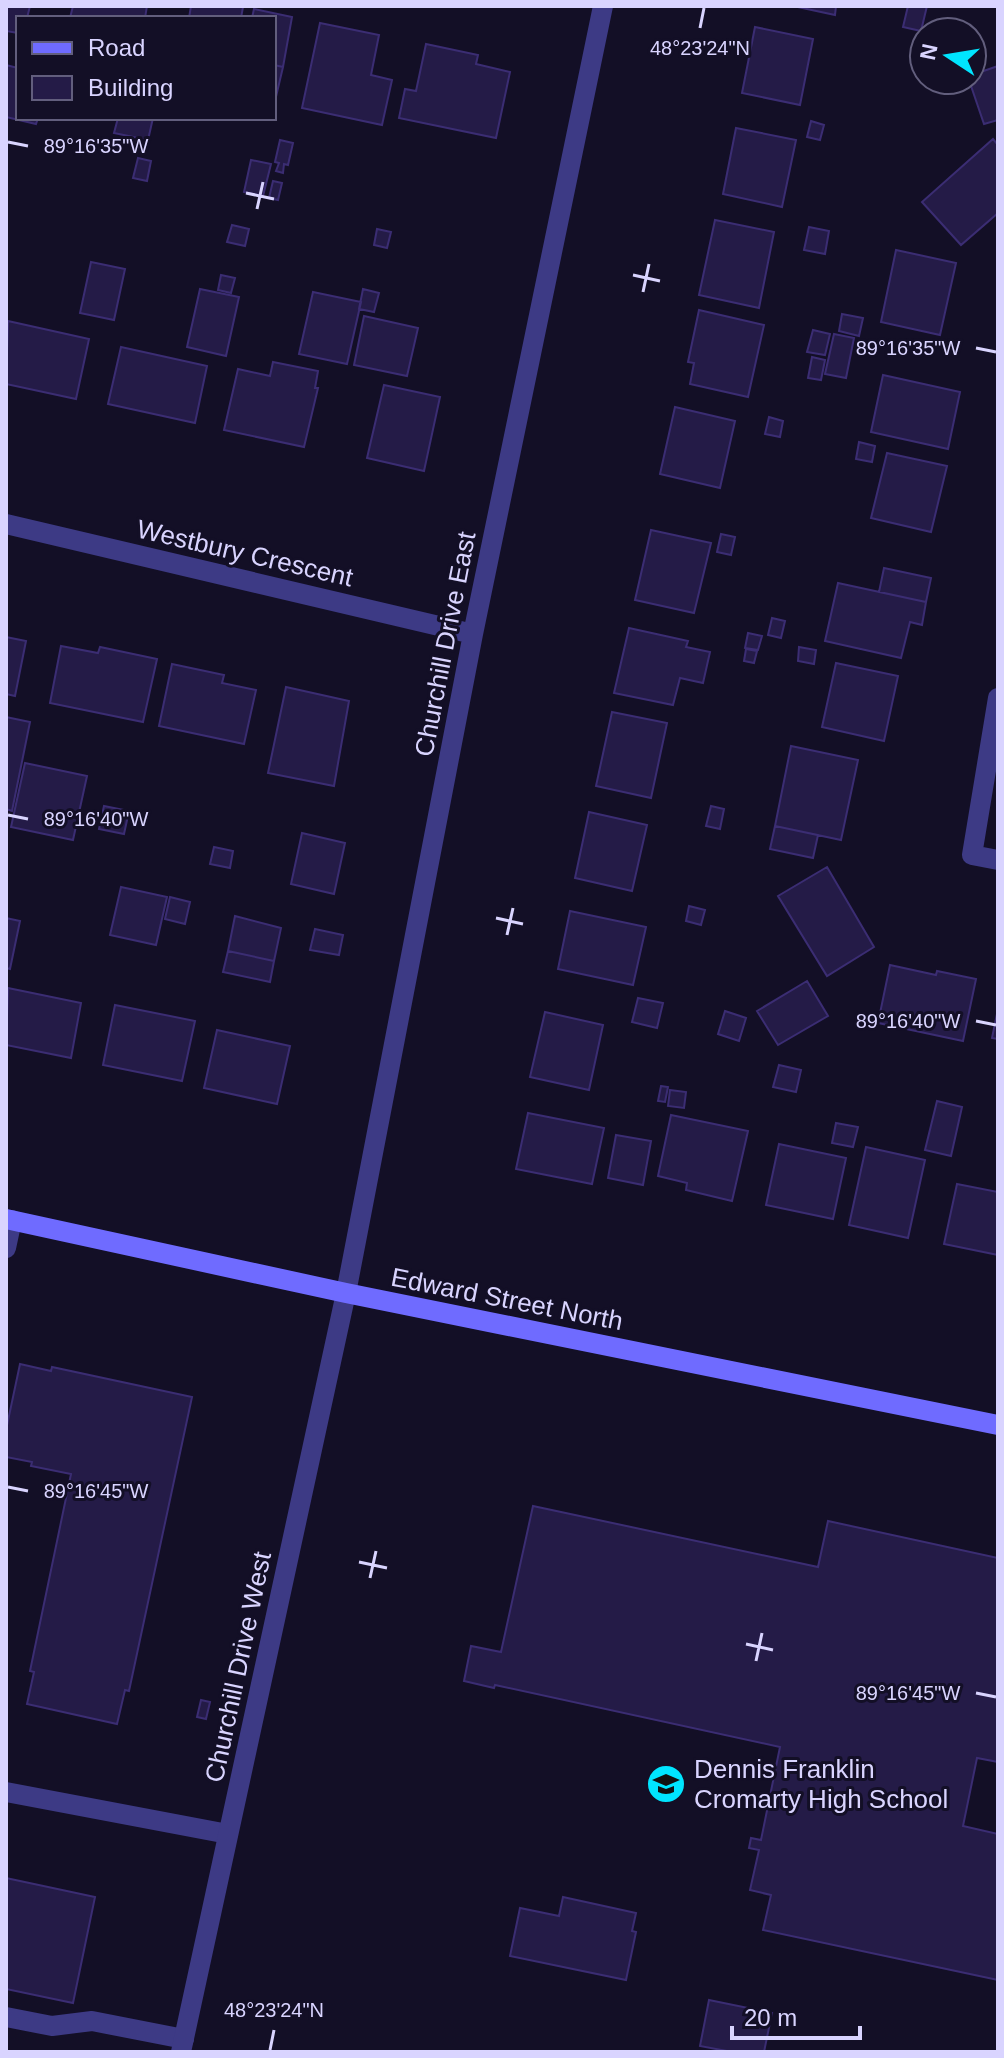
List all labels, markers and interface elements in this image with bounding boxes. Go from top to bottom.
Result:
legend [16,16,276,120]
north arrow [908,16,988,96]
text: Road [88,34,145,61]
text: 48°23'24"N [650,37,750,59]
text: N [915,42,943,62]
text: Building [88,74,173,101]
text: 89°16'35"W [44,135,148,157]
text: 89°16'35"W [856,337,960,359]
street label: Westbury Crescent [134,514,357,593]
street label: Churchill Drive East [408,528,482,759]
text: 89°16'40"W [44,808,148,830]
text: 89°16'40"W [856,1010,960,1032]
street label: Edward Street North [389,1262,625,1336]
text: 89°16'45"W [44,1480,148,1502]
street label: Churchill Drive West [199,1548,277,1785]
text: 89°16'45"W [856,1682,960,1704]
place label: Dennis Franklin Cromarty High School [694,1754,948,1814]
school or university icon: Dennis Franklin Cromarty High School [645,1763,687,1805]
scale bar [732,1990,860,2040]
text: 48°23'24"N [224,1999,324,2021]
text: 20 m [744,2004,797,2031]

